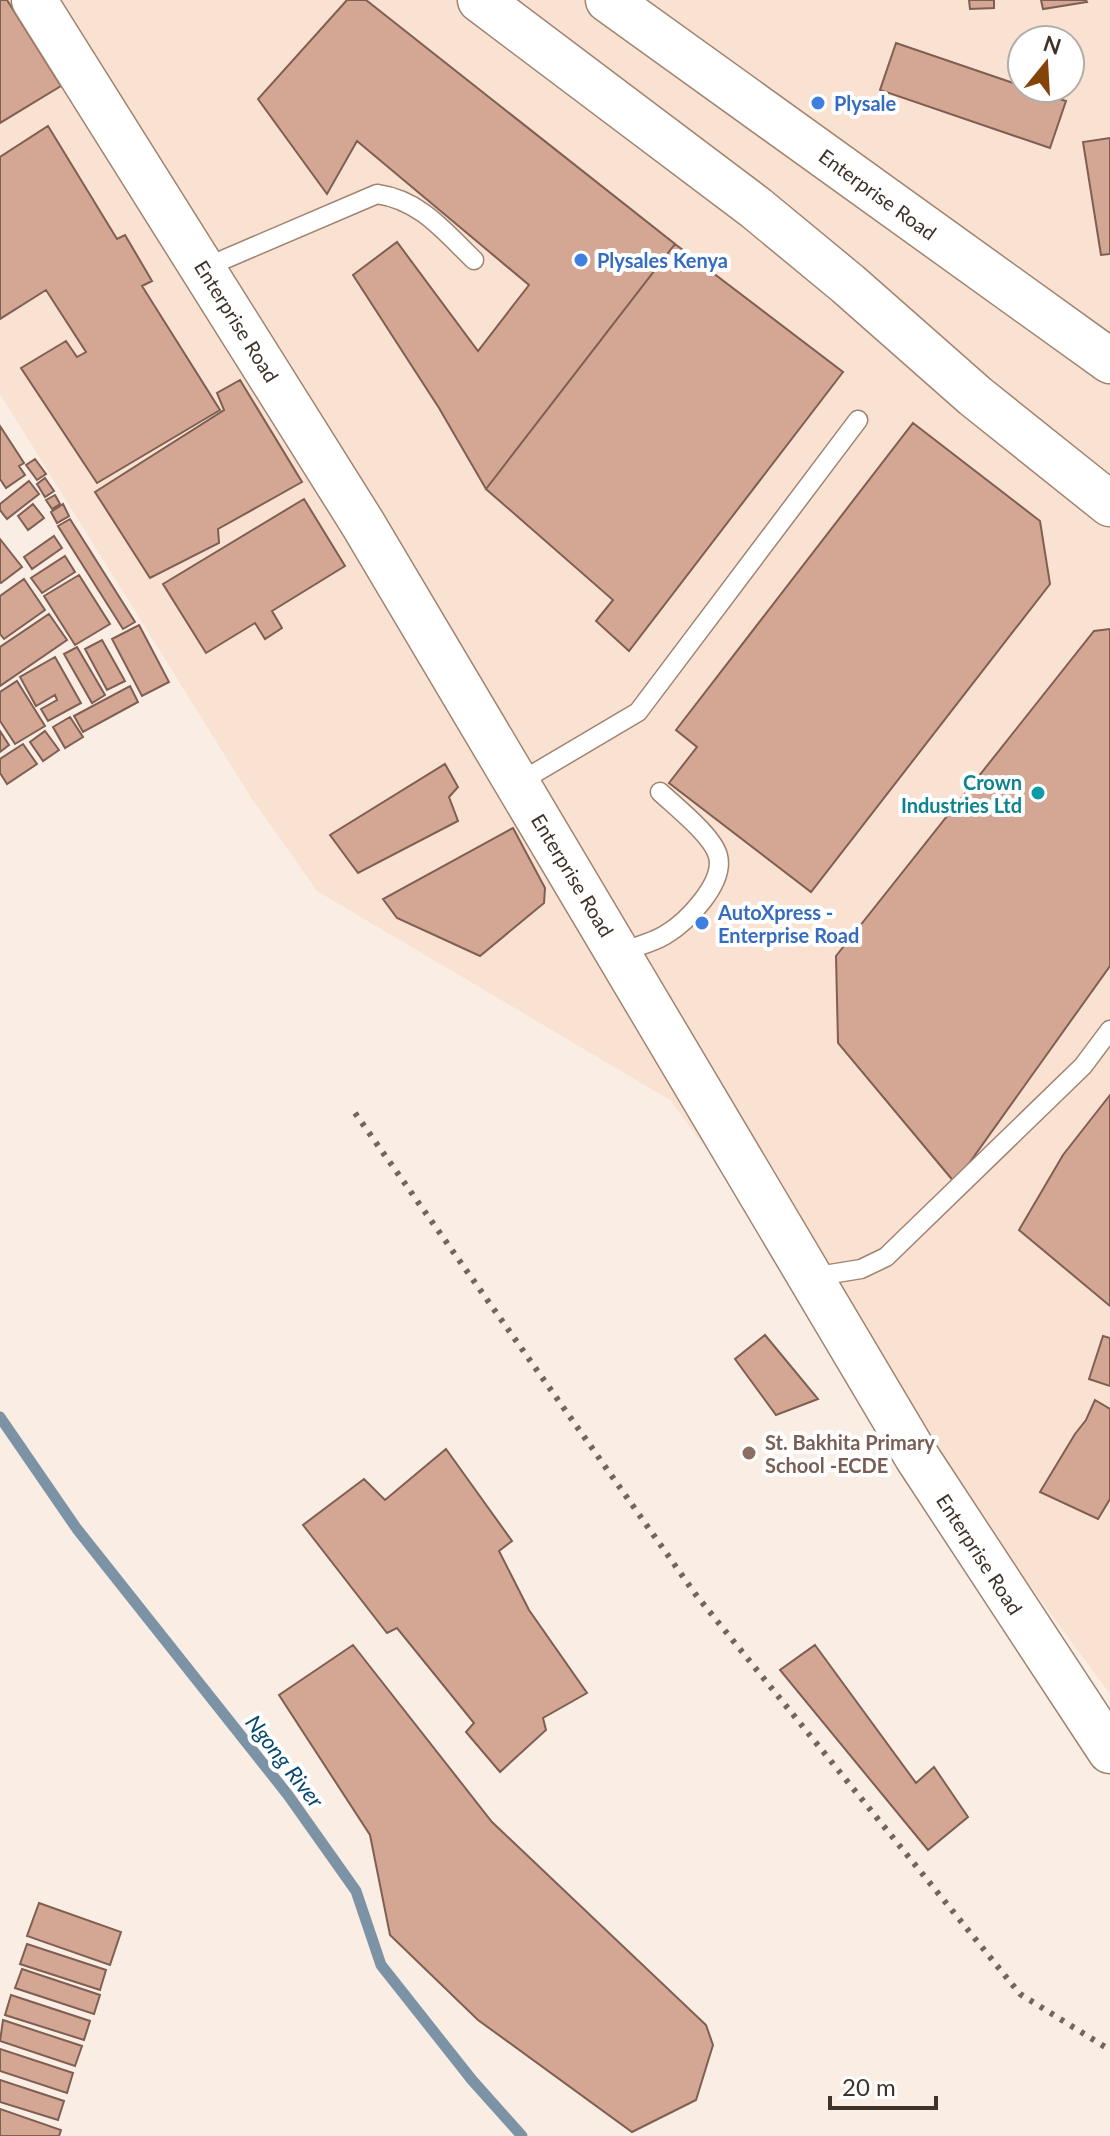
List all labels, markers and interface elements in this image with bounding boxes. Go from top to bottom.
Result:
north arrow [1006,24,1086,104]
text: N [1040,29,1065,60]
place label: Plysale [834,91,897,115]
marker: Plysale [809,94,827,112]
street label: Enterprise Road [815,143,941,245]
place label: Plysales Kenya [597,248,728,272]
marker: Plysales Kenya [572,251,590,269]
street label: Enterprise Road [190,256,284,386]
place label: Crown Industries Ltd [901,770,1022,817]
marker: Crown Industries Ltd [1029,784,1047,802]
street label: Enterprise Road [527,809,619,941]
place label: AutoXpress - Enterprise Road [717,900,859,947]
marker: AutoXpress - Enterprise Road [693,914,711,932]
place label: St. Bakhita Primary School -ECDE [765,1430,935,1477]
marker: St. Bakhita Primary School -ECDE [740,1444,758,1462]
street label: Enterprise Road [932,1489,1028,1619]
water label: Ngong River [240,1709,330,1813]
scale bar [830,2060,936,2110]
text: 20 m [842,2072,896,2101]

